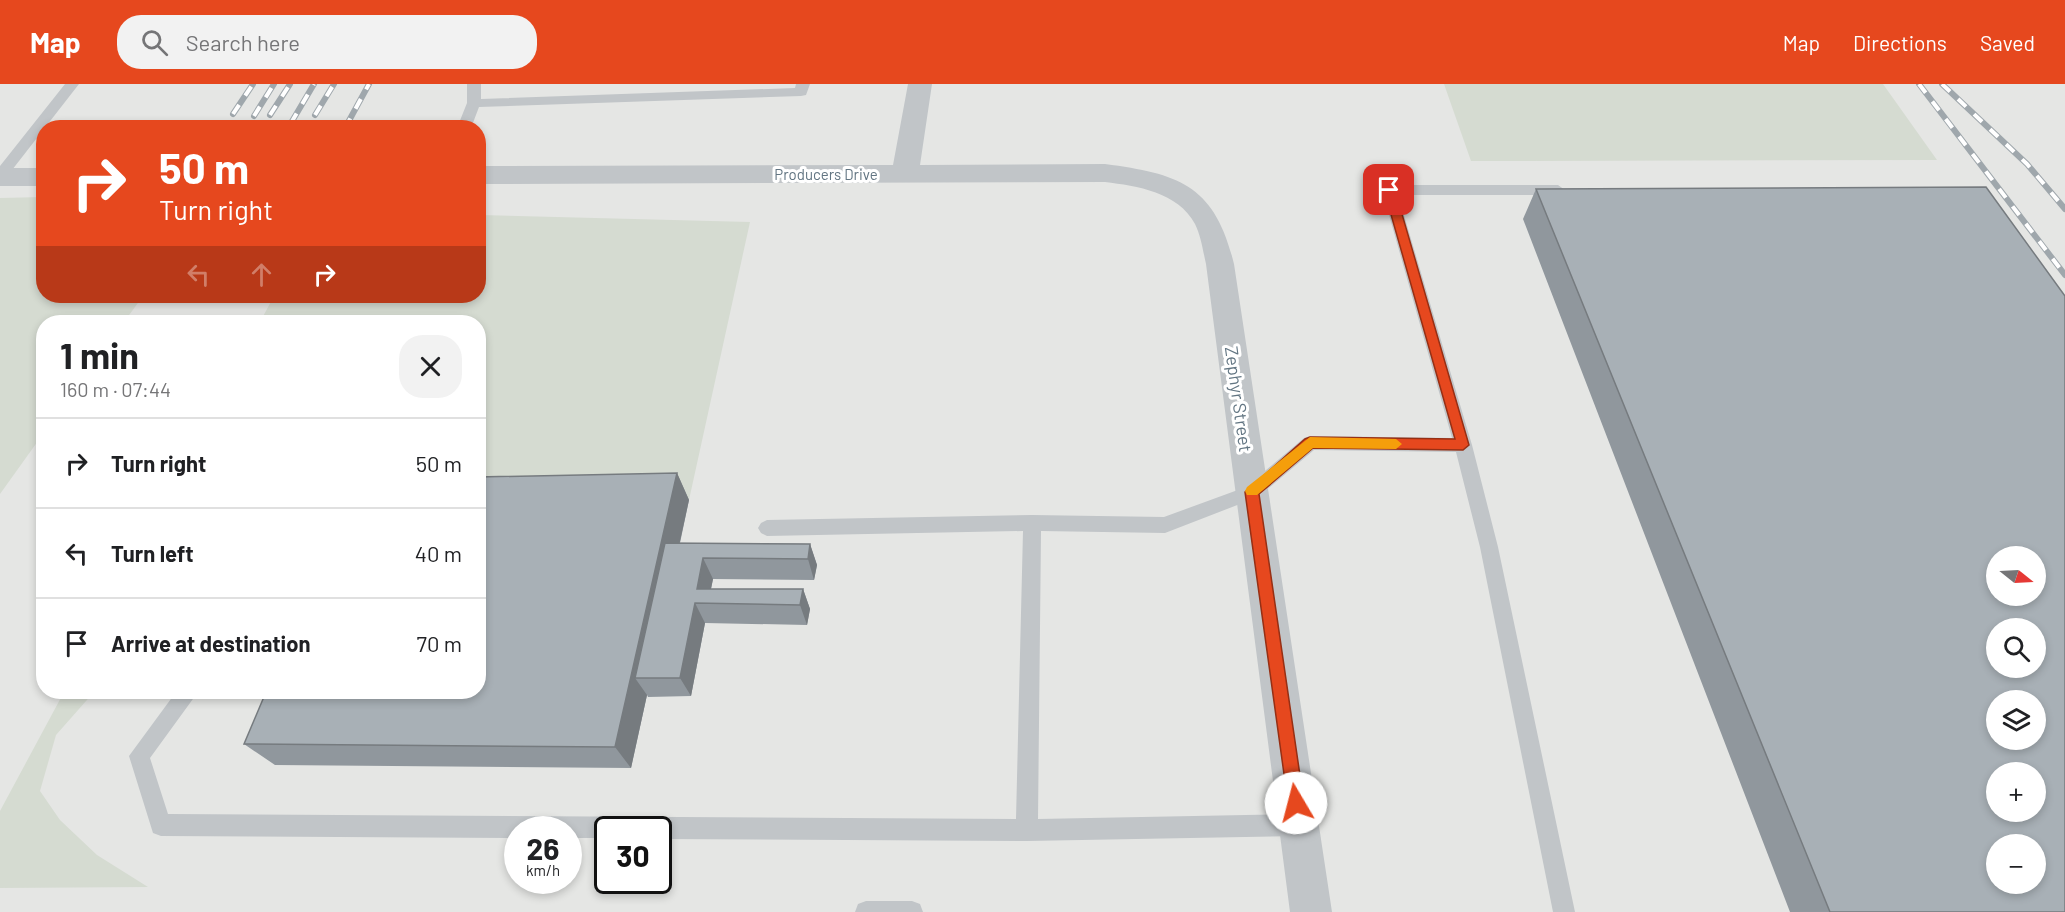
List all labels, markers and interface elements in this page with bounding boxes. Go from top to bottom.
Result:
search box [117,15,537,69]
text: Map [30,25,81,59]
icon: search [138,26,171,59]
text: Search here [186,29,300,55]
text: Map [1783,30,1820,55]
text: Directions [1853,30,1947,55]
text: Saved [1980,30,2035,55]
text: 50 m [159,142,249,192]
icon: right [60,144,138,222]
pin [1363,164,1414,215]
street label: Producers Drive [774,165,878,183]
icon: arrive [1372,173,1405,206]
text: Turn right [159,193,273,225]
icon: left [182,258,215,291]
icon: ahead [245,258,278,291]
icon: right [308,258,341,291]
text: 1 min [60,333,139,376]
button: close [399,335,462,398]
street label: Zephyr Street [1221,345,1257,453]
text: 160 m · 07:44 [60,377,171,401]
icon: right [60,447,93,480]
text: Turn right [111,450,206,476]
text: 50 m [416,450,462,476]
icon: left [60,537,93,570]
text: Turn left [111,540,194,566]
text: 40 m [415,540,462,566]
north arrow [1986,546,2046,606]
map controls [1986,546,2046,894]
button: search [1986,618,2046,678]
icon: arrive [60,627,93,660]
text: Arrive at destination [111,630,310,656]
text: 70 m [417,630,462,656]
button: layers [1986,690,2046,750]
button: + [1986,762,2046,822]
position arrow [1264,771,1328,835]
speed limit sign: 30 [594,816,672,894]
text: 26 [527,830,559,866]
button: − [1986,834,2046,894]
text: km/h [526,861,560,879]

